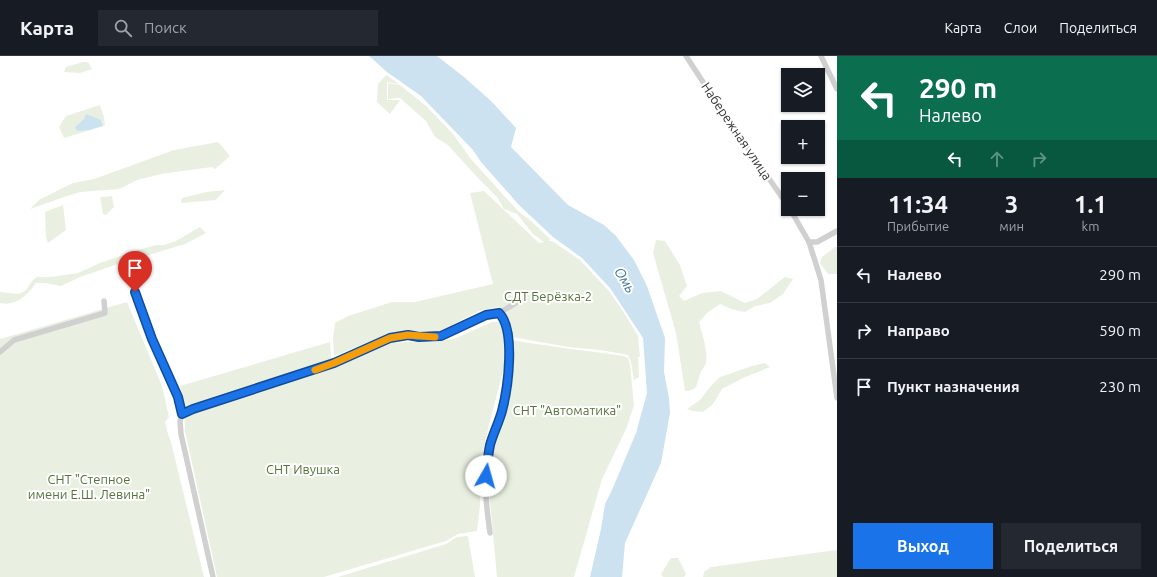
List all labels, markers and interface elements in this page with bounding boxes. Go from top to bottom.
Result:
search box [98,10,378,46]
text: Карта [20,17,74,39]
icon: search [112,17,134,39]
text: Поиск [144,19,187,36]
text: Карта [944,20,982,36]
text: Слои [1004,20,1037,36]
text: Поделиться [1059,20,1137,36]
map controls [781,68,825,216]
button: layers [781,68,825,112]
icon: left [853,72,905,124]
text: 290 m [919,72,997,103]
street label: Набережная улица [699,80,775,182]
text: Налево [919,105,982,125]
button: + [781,120,825,164]
icon: left [944,148,966,170]
icon: ahead [986,148,1008,170]
icon: right [1028,148,1050,170]
button: − [781,172,825,216]
text: 11:34 [888,191,948,218]
text: 3 [1005,191,1018,218]
text: 1.1 [1074,191,1107,218]
text: Прибытие [887,219,949,233]
text: мин [999,219,1024,233]
text: km [1082,219,1099,233]
pin [118,251,152,292]
icon: arrive [124,257,146,279]
water label: Омь [611,264,639,296]
icon: left [853,264,875,286]
text: Налево [887,266,942,283]
text: 290 m [1099,266,1141,283]
park label: СДТ Берёзка-2 [504,289,592,303]
icon: right [853,320,875,342]
text: Направо [887,322,950,339]
text: 590 m [1099,322,1141,339]
icon: arrive [853,376,875,398]
text: Пункт назначения [887,378,1020,395]
text: 230 m [1099,378,1141,395]
park label: СНТ "Автоматика" [513,403,621,417]
position arrow [465,455,507,497]
park label: СНТ Ивушка [266,462,340,476]
park label: СНТ "Степное имени Е.Ш. Левина" [28,472,150,501]
button: Выход [853,523,993,569]
button: Поделиться [1001,523,1141,569]

